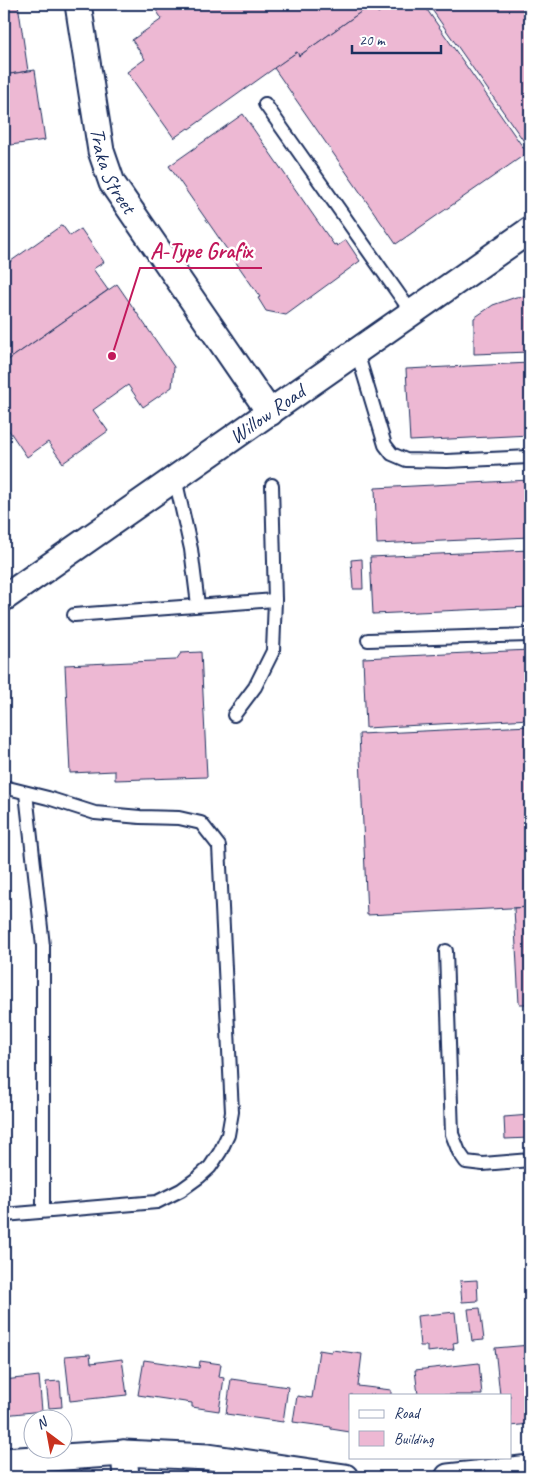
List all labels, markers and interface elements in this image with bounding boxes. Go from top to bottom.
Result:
scale bar [352,22,440,54]
text: 20 m [359,31,386,50]
street label: Traka Street [85,126,143,220]
callout: A-Type Grafix [140,231,262,268]
text: A-Type Grafix [150,237,254,265]
street label: Willow Road [224,377,313,449]
legend [349,1394,512,1458]
text: Road [394,1404,421,1423]
north arrow [22,1408,72,1458]
text: N [33,1413,52,1433]
text: Building [394,1430,434,1449]

